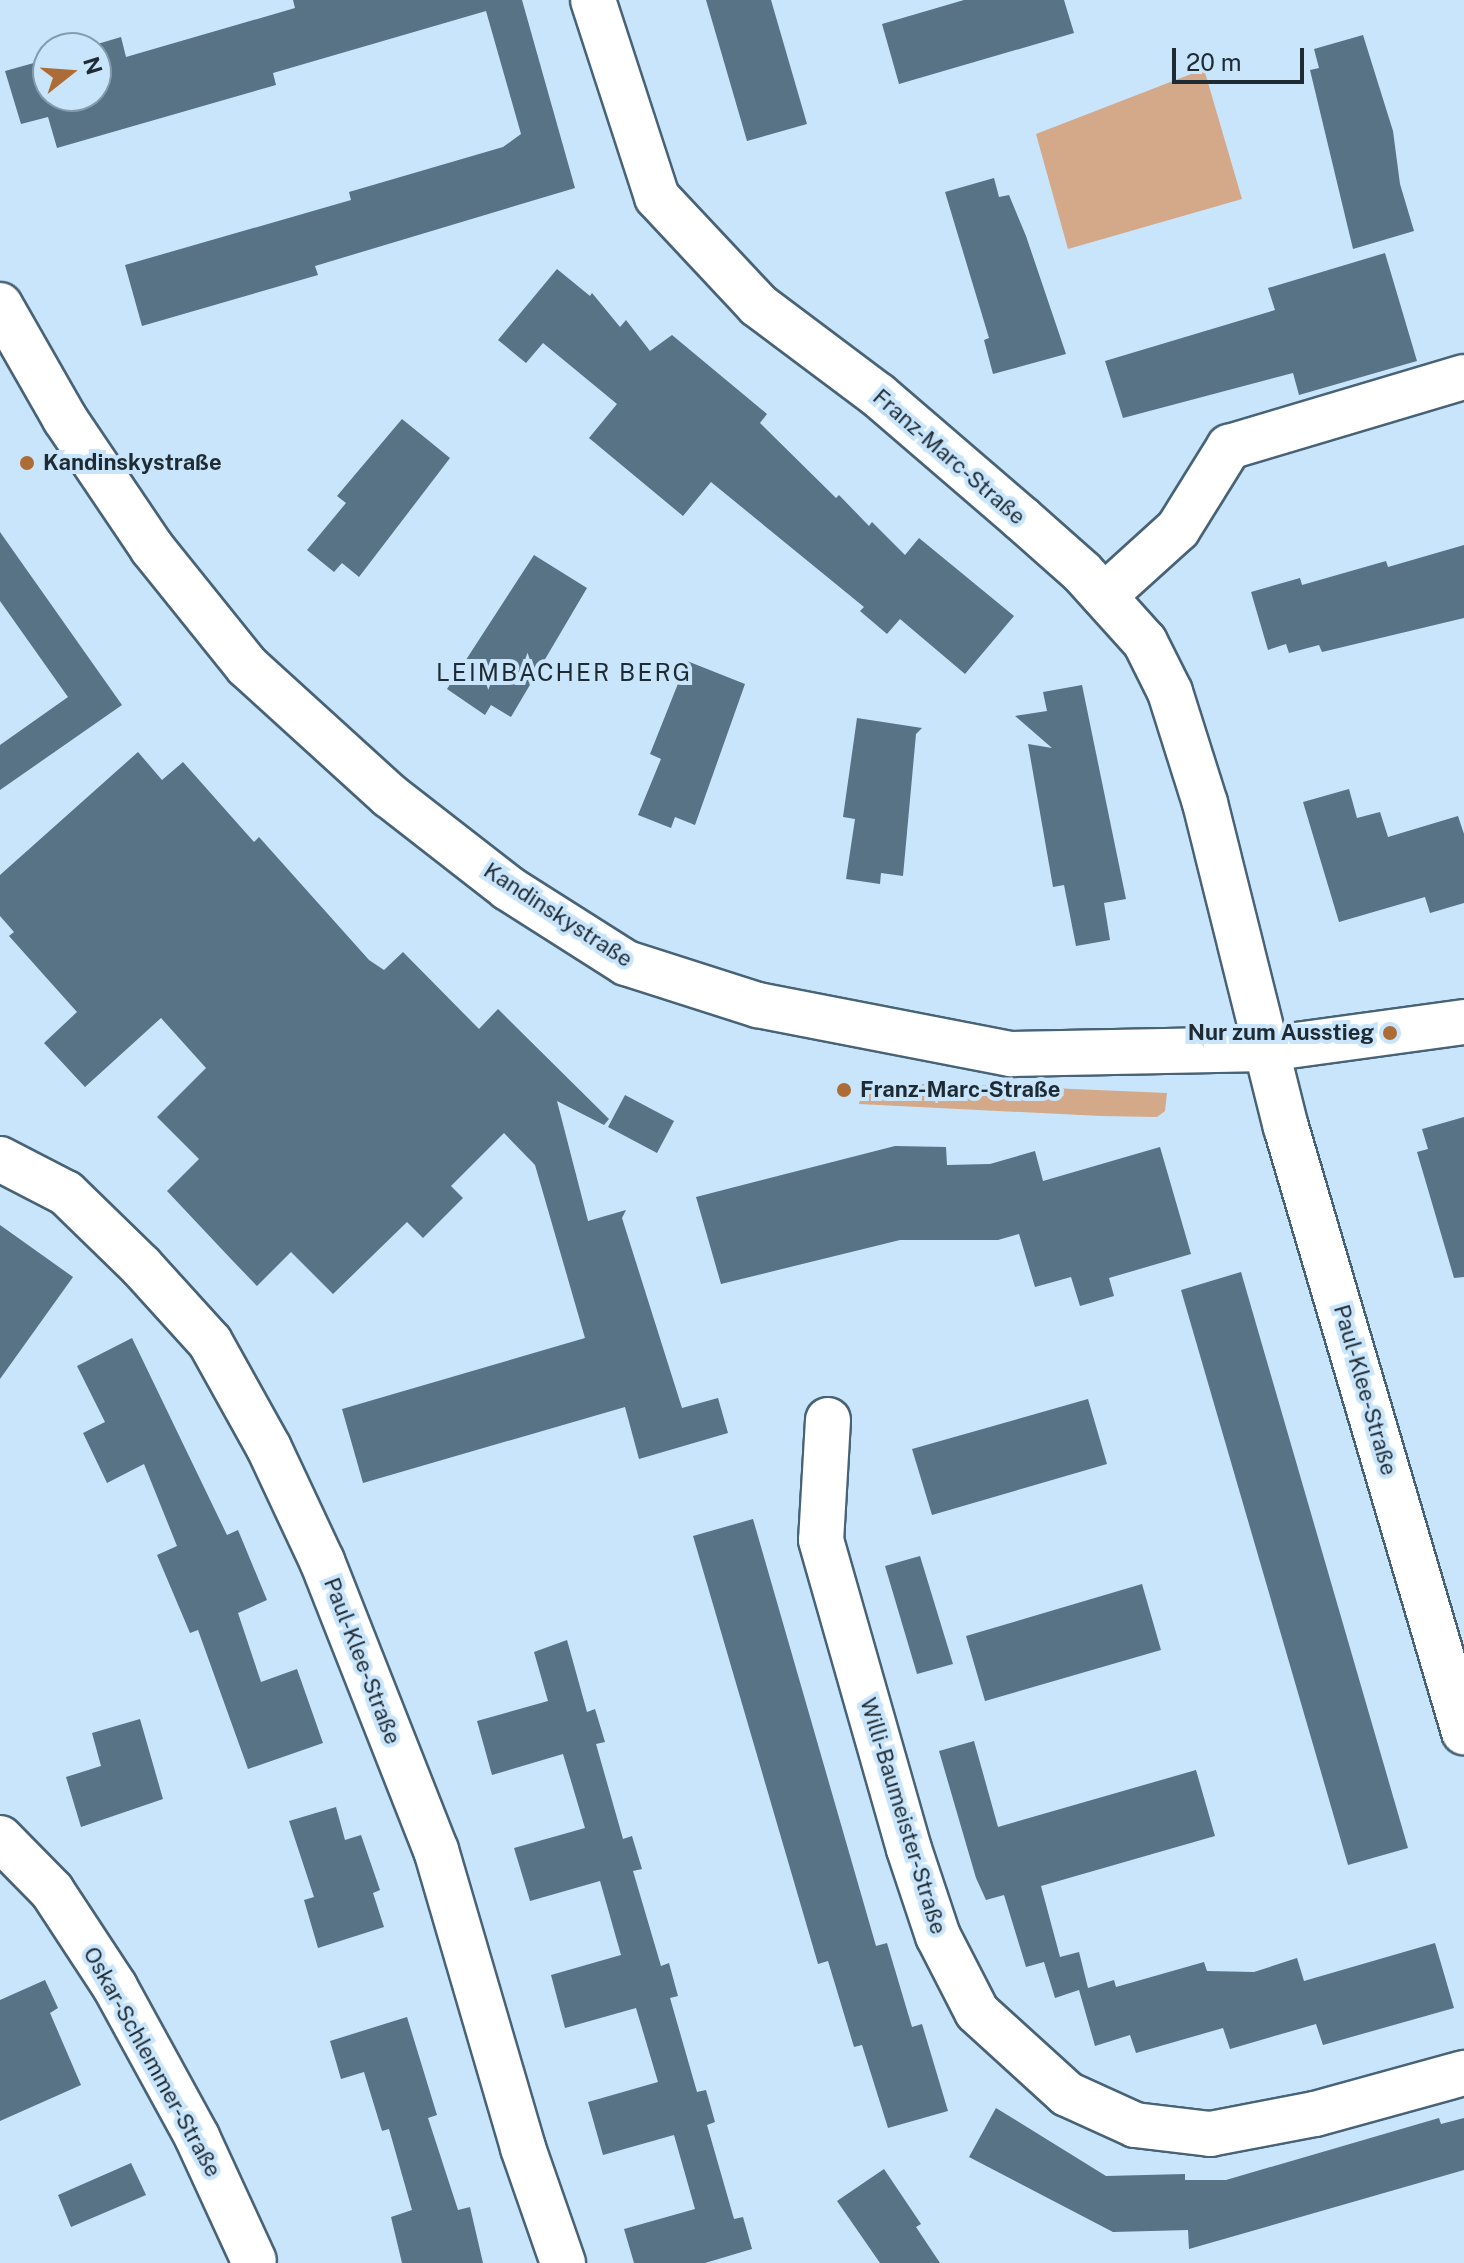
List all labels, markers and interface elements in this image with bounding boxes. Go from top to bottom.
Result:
north arrow [32,32,112,112]
scale bar [1176,32,1308,82]
text: 20 m [1186,48,1242,76]
text: N [78,54,108,78]
street label: Franz-Marc-Straße [868,384,1030,530]
place label: Kandinskystraße [43,450,222,476]
marker: Kandinskystraße [18,454,36,472]
district label: LEIMBACHER BERG [436,659,692,687]
street label: Kandinskystraße [479,857,637,973]
place label: Nur zum Ausstieg [1188,1020,1374,1046]
marker: Nur zum Ausstieg [1381,1024,1399,1042]
place label: Franz-Marc-Straße [860,1077,1060,1103]
marker: Franz-Marc-Straße [835,1081,853,1099]
street label: Paul-Klee-Straße [1328,1302,1402,1478]
street label: Paul-Klee-Straße [318,1574,406,1748]
street label: Willi-Baumeister-Straße [854,1695,952,1937]
street label: Oskar-Schlemmer-Straße [78,1942,226,2182]

